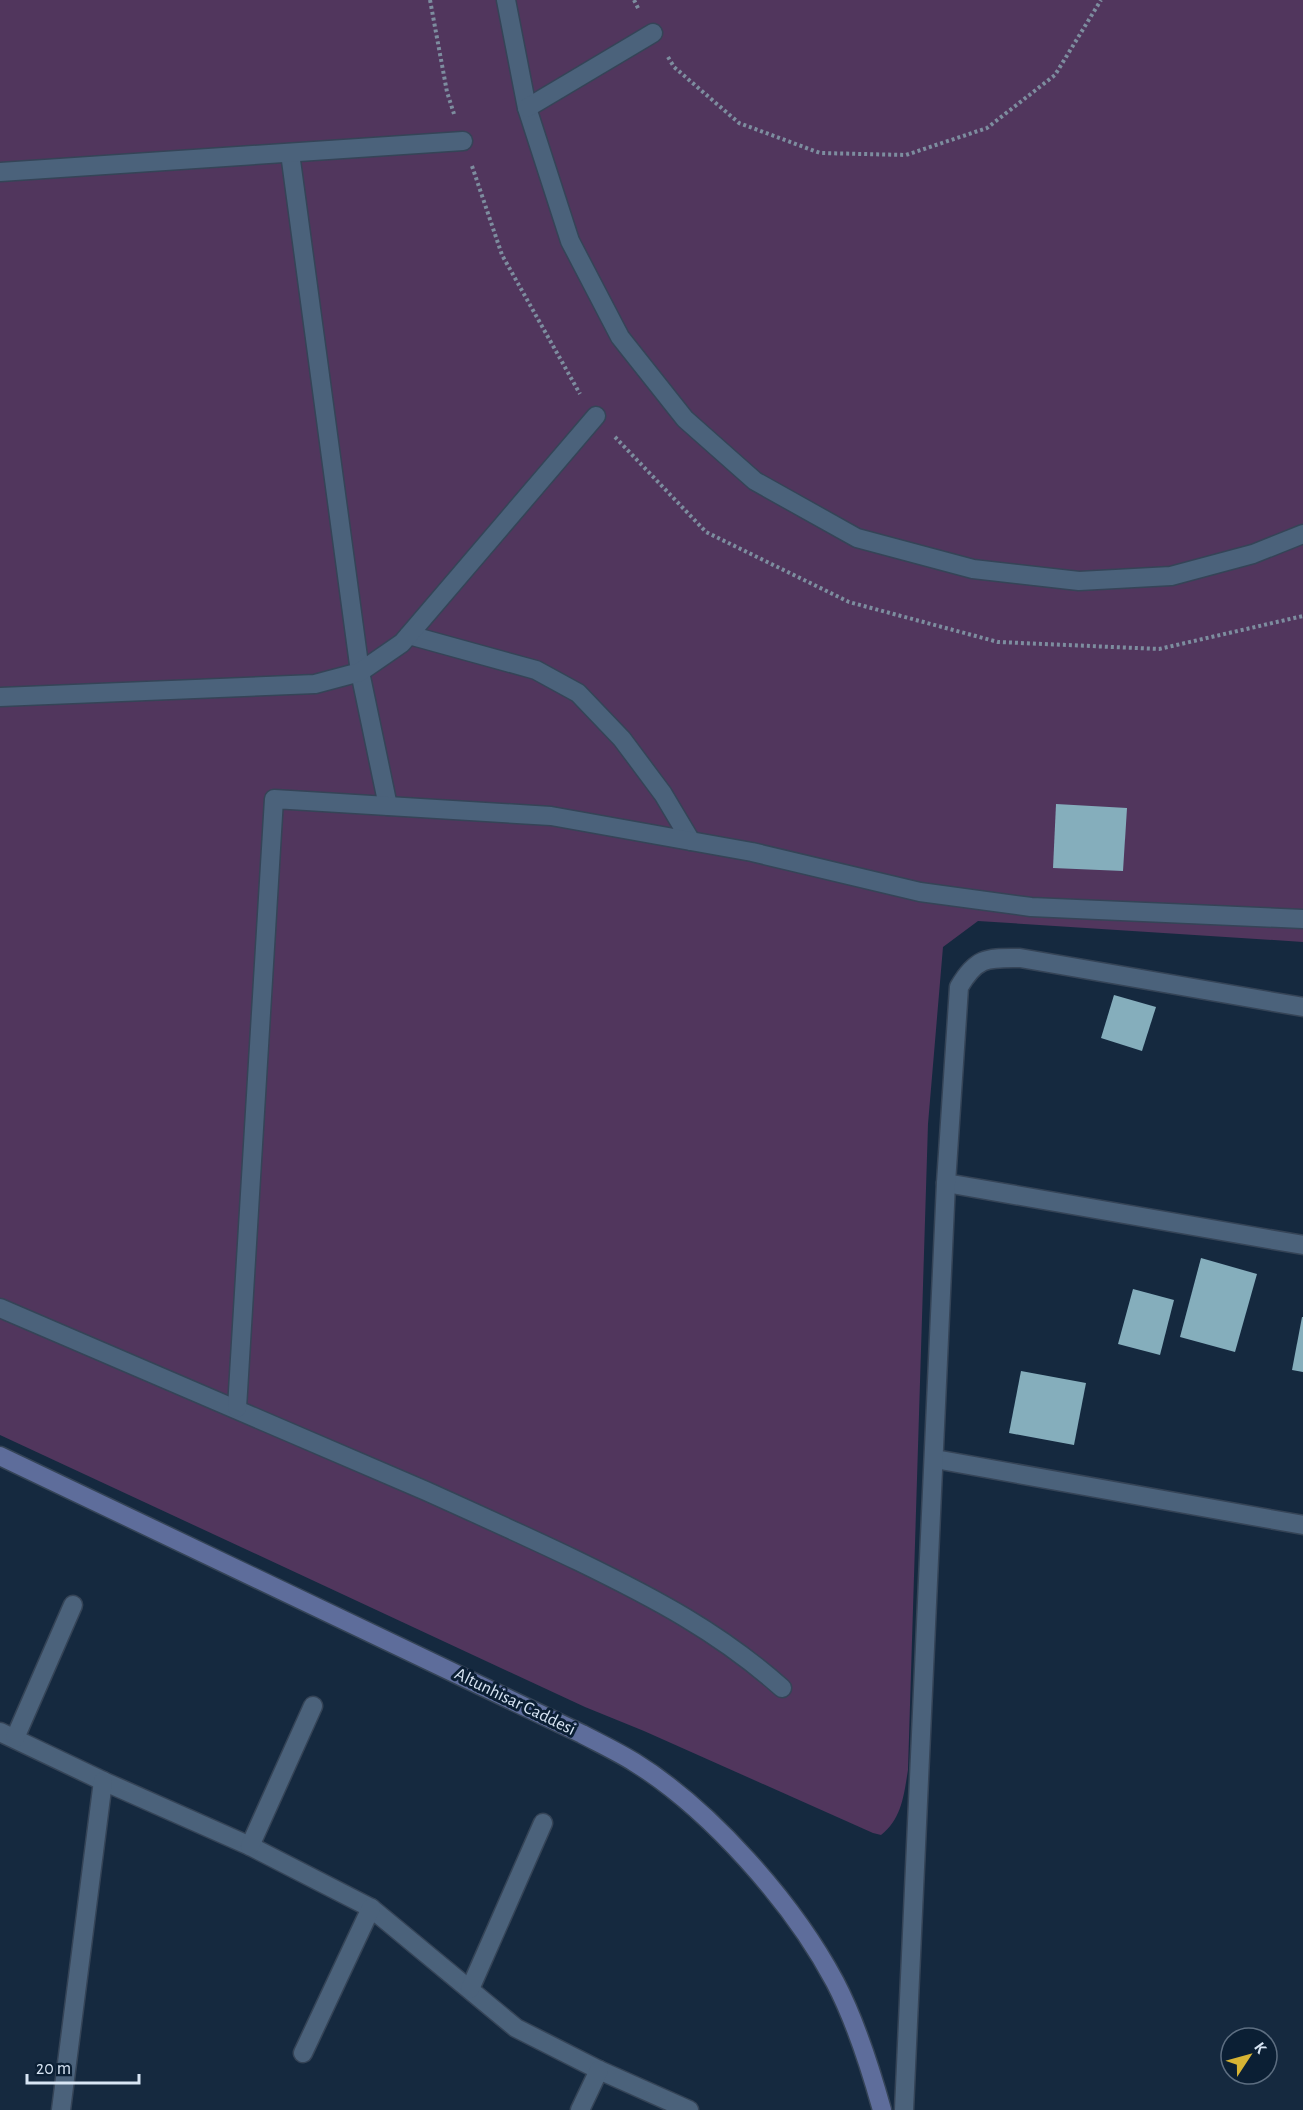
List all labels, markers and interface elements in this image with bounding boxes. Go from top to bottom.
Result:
street label: Altunhisar Caddesi [452,1665,578,1739]
north arrow [1219,2026,1279,2086]
text: K [1251,2039,1270,2057]
scale bar [27,2047,140,2085]
text: 20 m [36,2060,71,2078]

